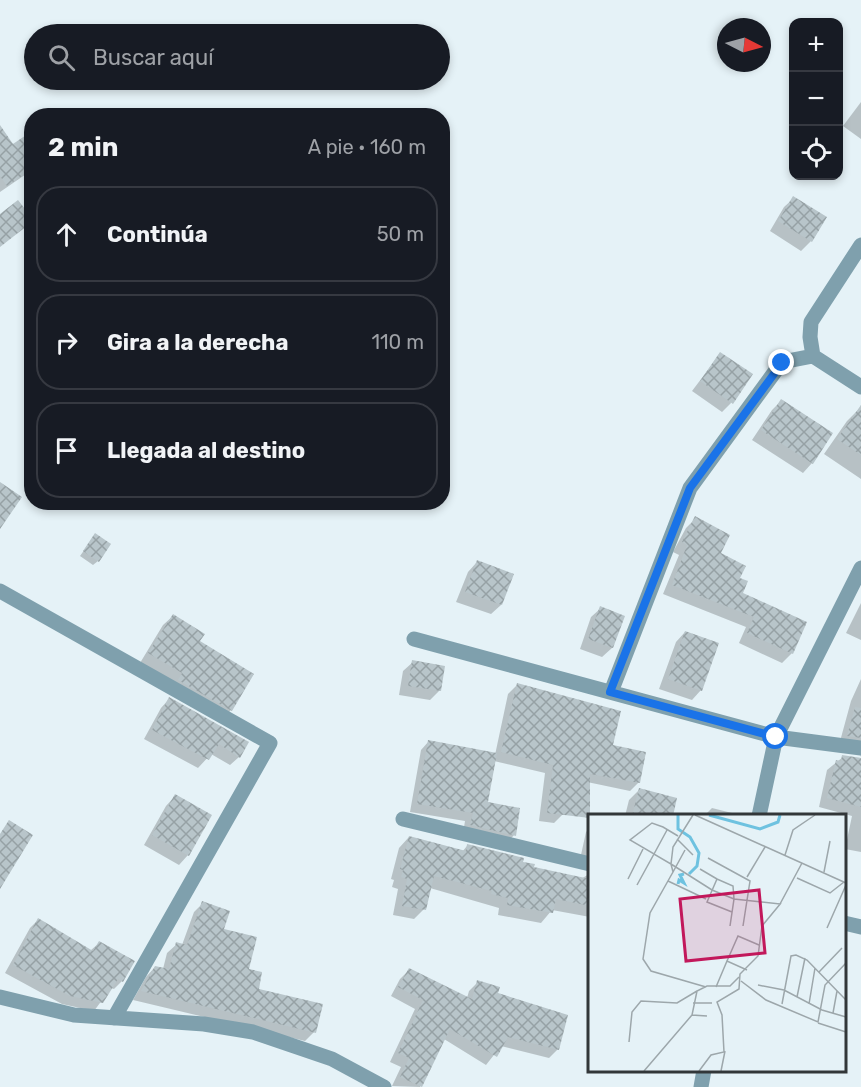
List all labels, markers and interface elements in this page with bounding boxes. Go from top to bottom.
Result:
north arrow [717,18,771,72]
map controls [789,18,843,180]
button: + [789,18,843,72]
search box [24,24,450,90]
icon: search [45,41,78,74]
text: Buscar aquí [93,44,214,71]
button: − [789,72,843,126]
button: locate [789,126,843,180]
text: 2 min [48,132,118,163]
text: A pie · 160 m [308,135,426,159]
icon: ahead [50,218,83,251]
text: Continúa [107,221,208,248]
text: 50 m [377,222,424,246]
icon: right [50,326,83,359]
text: Gira a la derecha [107,329,288,356]
text: 110 m [372,330,424,354]
route end [768,349,794,375]
icon: arrive [50,434,83,467]
text: Llegada al destino [107,437,305,464]
route start [762,723,788,749]
inset map [588,814,846,1072]

